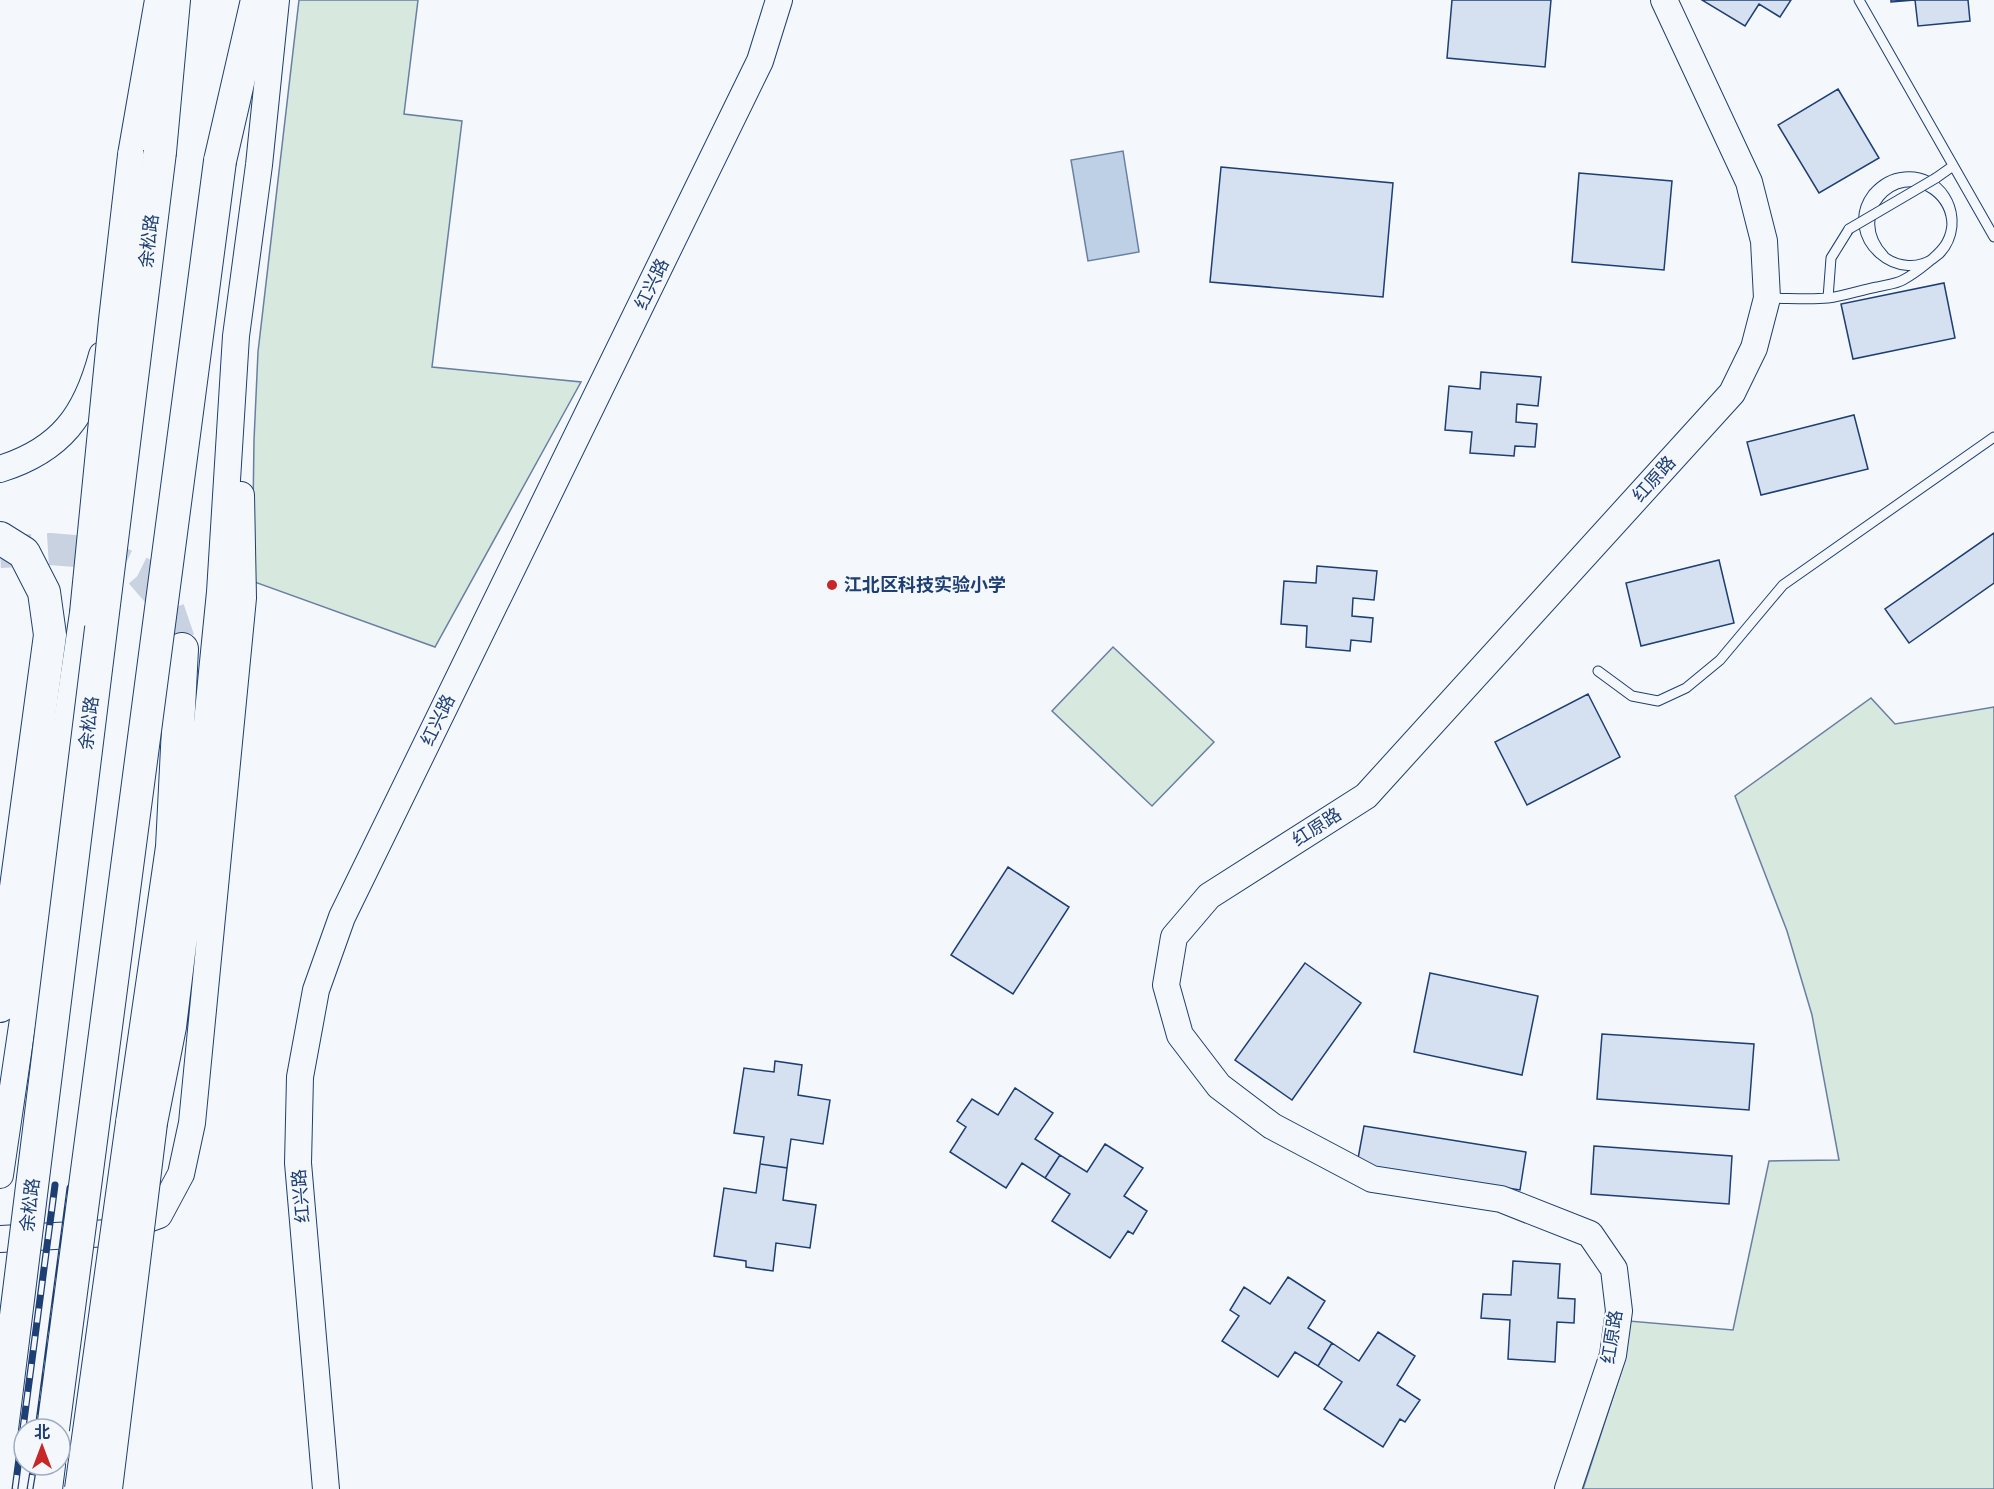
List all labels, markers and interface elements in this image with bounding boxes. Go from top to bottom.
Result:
street label: 余松路 [135,213,161,269]
street label: 红兴路 [630,255,672,312]
street label: 红原路 [1628,452,1679,505]
place label: 江北区科技实验小学 [844,574,1006,594]
marker: 江北区科技实验小学 [825,578,839,592]
street label: 红兴路 [416,691,458,748]
street label: 余松路 [75,695,101,751]
street label: 红原路 [1288,803,1345,849]
street label: 红兴路 [288,1168,312,1224]
street label: 余松路 [16,1177,42,1233]
street label: 红原路 [1597,1309,1625,1365]
north arrow [12,1417,72,1477]
text: 北 [34,1423,50,1441]

